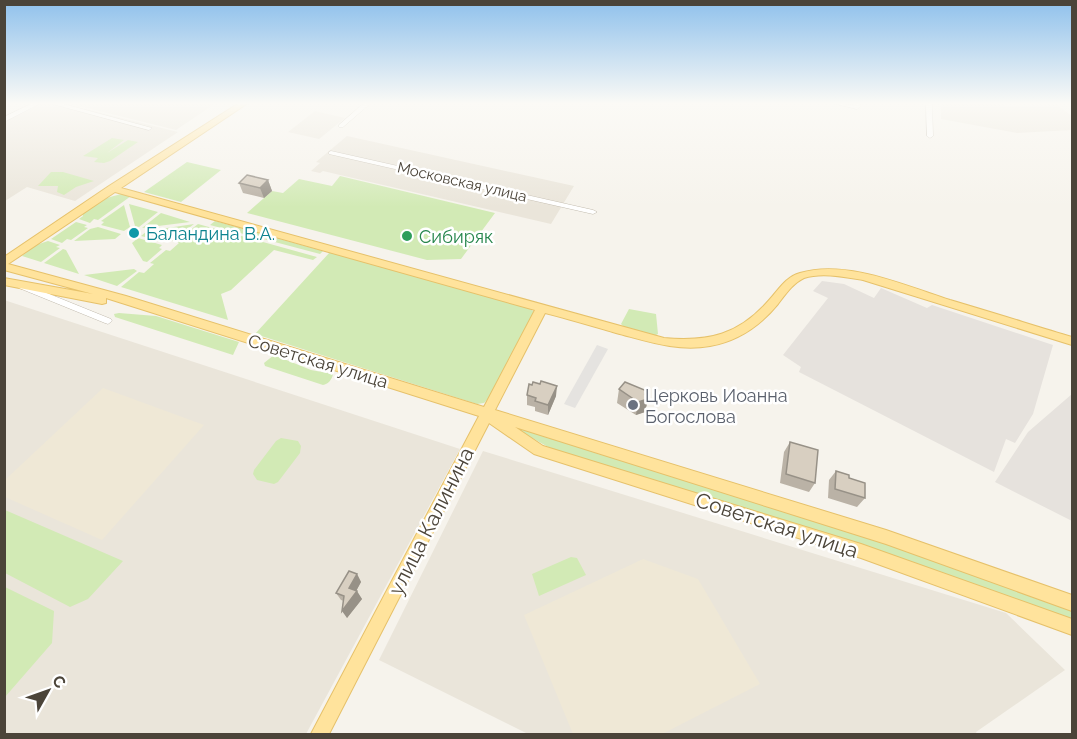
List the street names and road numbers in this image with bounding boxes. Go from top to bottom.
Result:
street label: Московская улица [395,158,529,206]
street label: Советская улица [246,330,390,392]
street label: улица Калинина [383,443,479,599]
street label: Советская улица [693,487,861,563]

